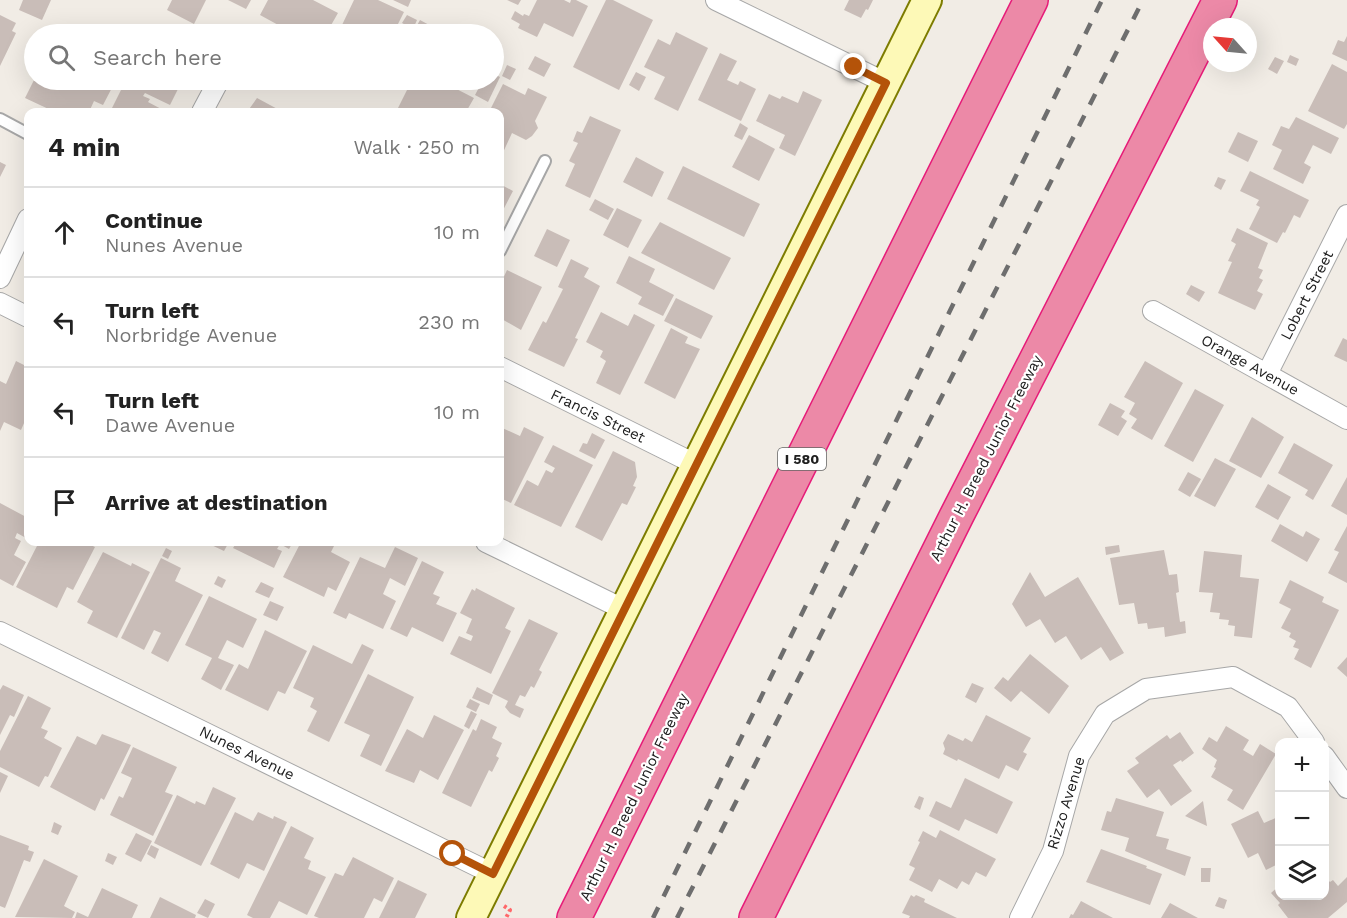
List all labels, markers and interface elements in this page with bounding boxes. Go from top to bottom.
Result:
north arrow [1203,18,1257,72]
search box [24,24,504,90]
icon: search [45,41,78,74]
text: Search here [93,45,222,70]
route end [840,53,866,79]
text: 4 min [48,132,120,162]
text: Walk · 250 m [353,135,480,159]
text: Continue [105,208,203,233]
icon: ahead [48,216,81,249]
text: 10 m [434,220,480,244]
text: Nunes Avenue [105,233,243,257]
street label: Lobert Street [1277,247,1338,343]
text: Turn left [105,298,199,323]
icon: left [48,306,81,339]
text: 230 m [418,310,480,334]
text: Norbridge Avenue [105,323,277,347]
street label: Orange Avenue [1198,331,1302,399]
street label: Arthur H. Breed Junior Freeway [926,352,1046,564]
street label: Francis Street [548,385,649,447]
text: Turn left [105,388,199,413]
icon: left [48,396,81,429]
text: 10 m [434,400,480,424]
text: Dawe Avenue [105,413,235,437]
road number: I 580 [778,448,826,470]
icon: arrive [48,486,81,519]
text: Arrive at destination [105,490,328,515]
street label: Arthur H. Breed Junior Freeway [576,690,692,904]
street label: Nunes Avenue [197,722,297,784]
map controls [1275,738,1329,900]
button: + [1275,738,1329,792]
street label: Rizzo Avenue [1043,754,1089,852]
button: − [1275,792,1329,846]
route start [439,840,465,866]
button: layers [1275,846,1329,900]

